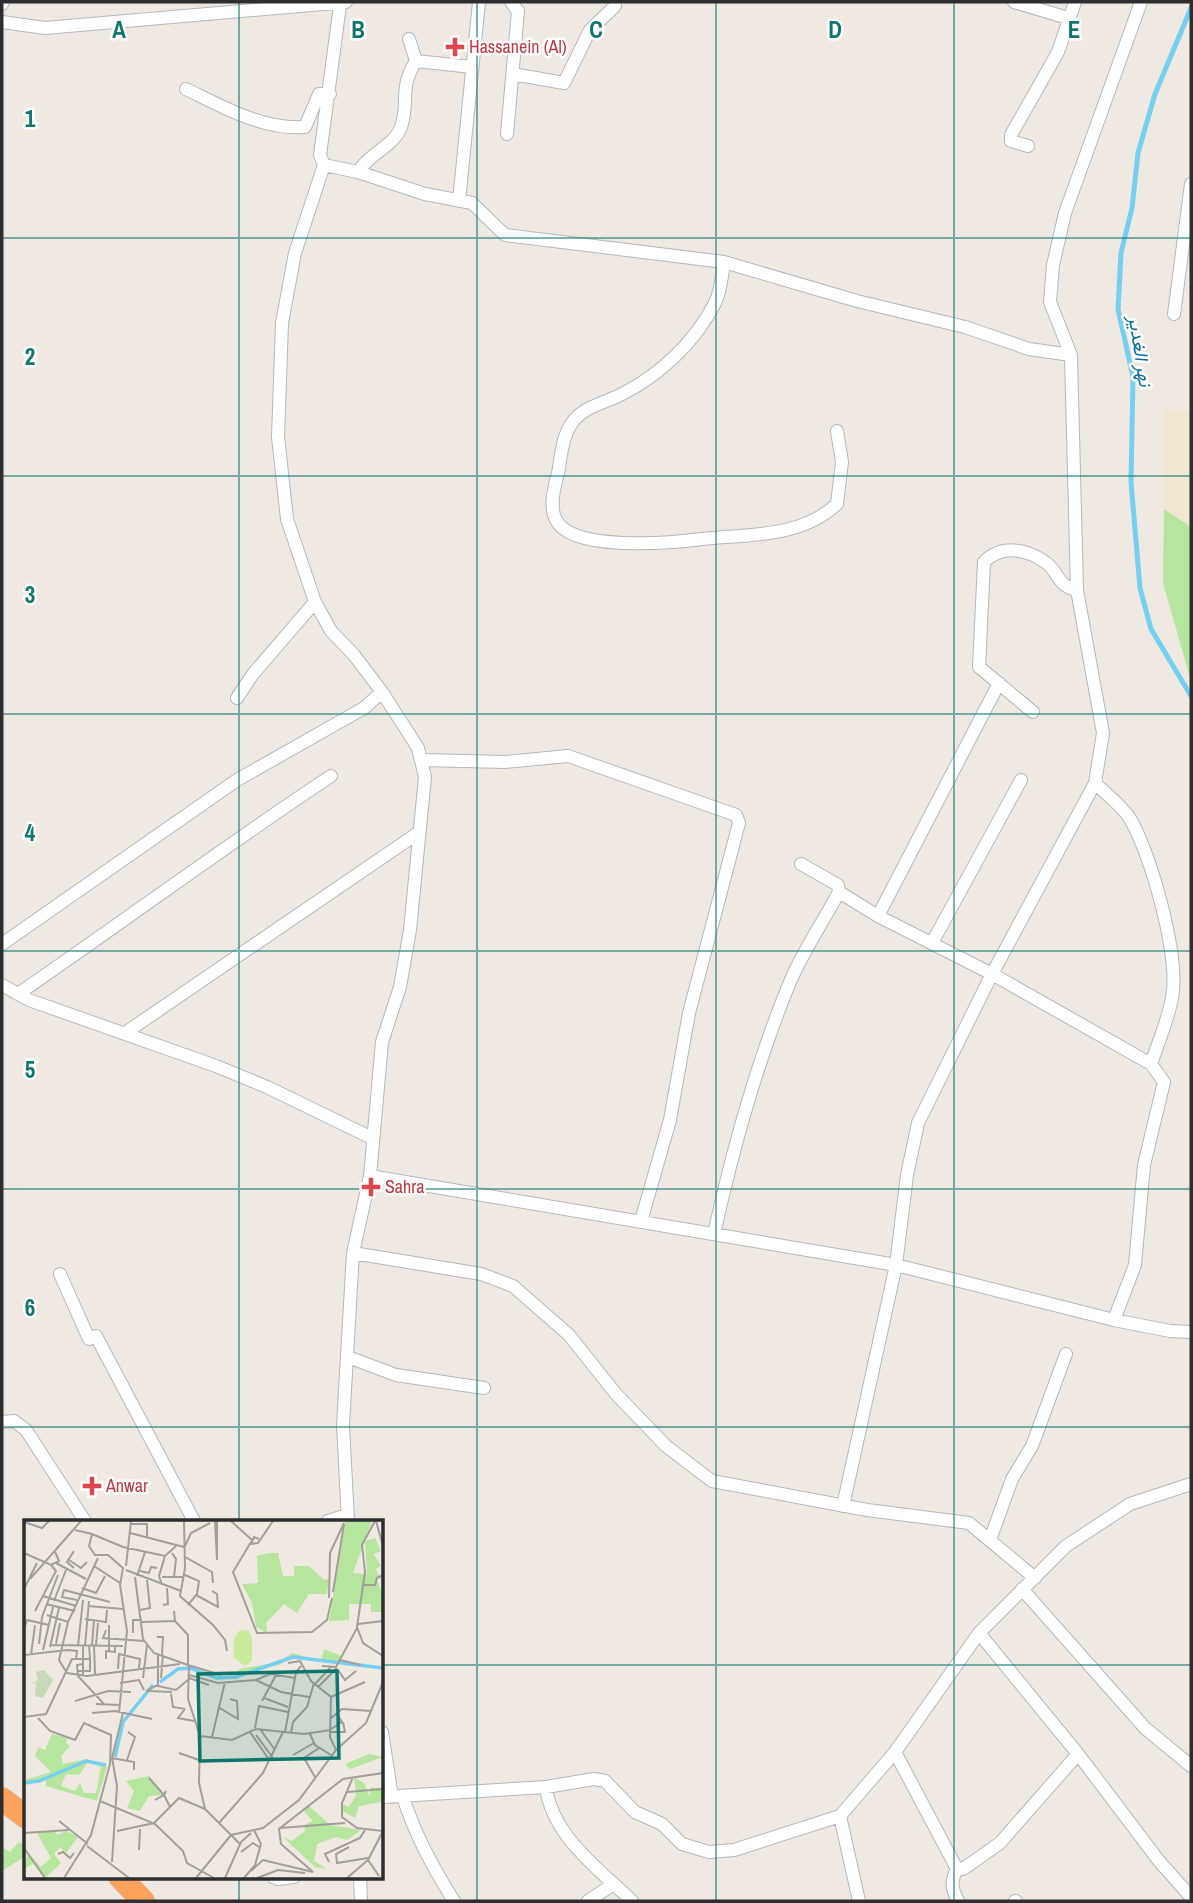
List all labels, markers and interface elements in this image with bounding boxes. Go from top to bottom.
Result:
text: A [112,14,126,45]
text: B [351,14,365,45]
text: C [589,14,603,45]
text: D [828,14,842,45]
text: E [1068,14,1080,45]
place label: Hassanein (Al) [469,34,567,59]
marker: Hassanein (Al) [447,39,463,55]
text: 1 [25,103,36,134]
water label: نهر الغدير [1122,313,1160,390]
text: 2 [25,341,35,372]
text: 3 [25,579,35,610]
text: 4 [25,817,36,848]
text: 5 [25,1054,35,1085]
place label: Sahra [385,1174,424,1199]
marker: Sahra [363,1179,379,1195]
text: 6 [25,1292,35,1323]
place label: Anwar [105,1473,148,1498]
marker: Anwar [84,1478,100,1494]
inset map [24,1520,383,1878]

